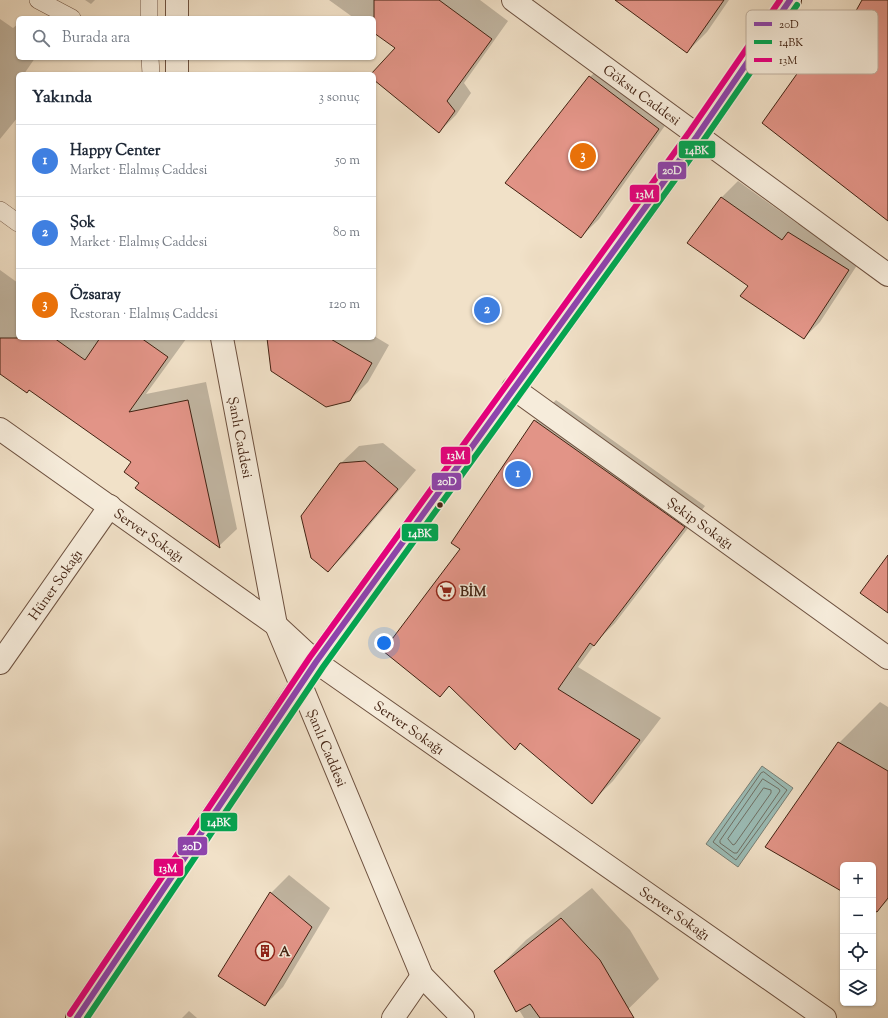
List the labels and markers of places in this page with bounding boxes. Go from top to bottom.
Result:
pin: 3 [570,141,596,171]
pin: 2 [474,295,500,325]
pin: 1 [505,459,531,489]
unlabelled marker [435,500,445,510]
supermarket icon: BİM [435,580,457,602]
place label: BİM [460,583,486,603]
building icon: A [254,940,276,962]
place label: A [279,943,291,963]

